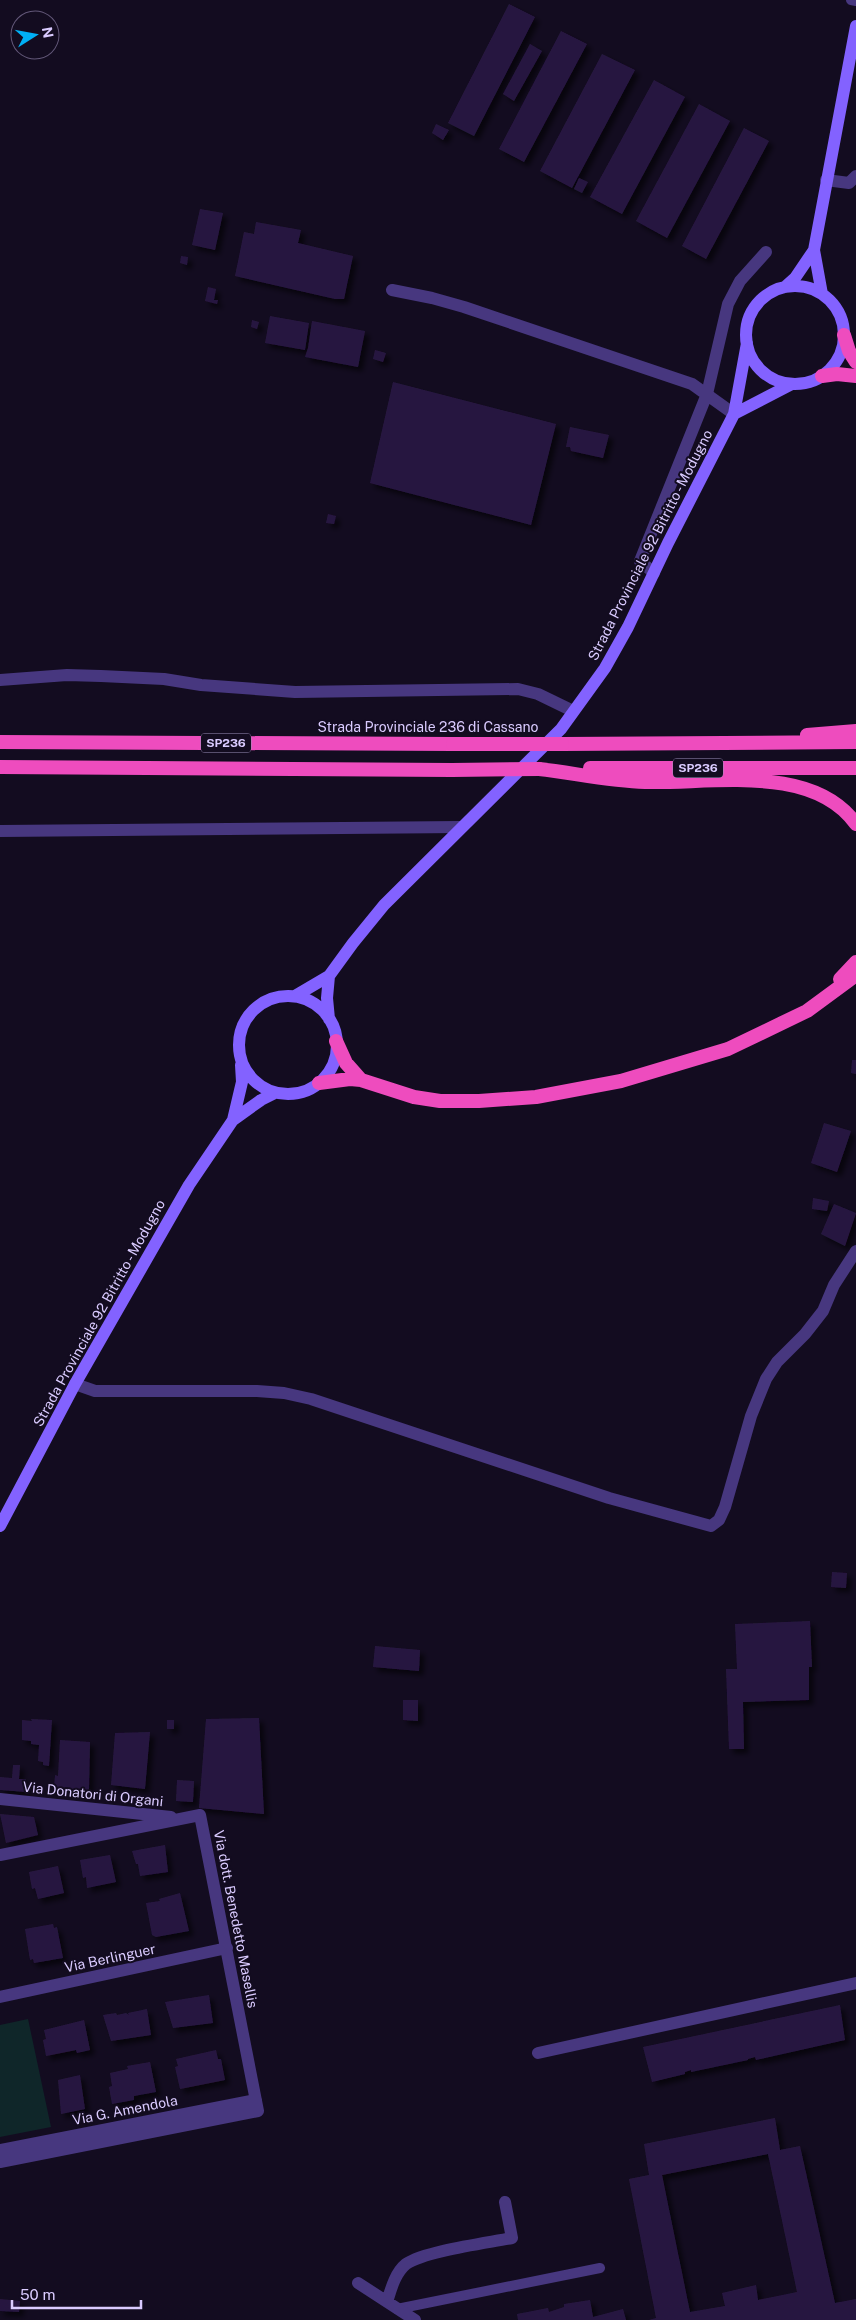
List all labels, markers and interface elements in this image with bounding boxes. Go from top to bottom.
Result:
north arrow [10,10,60,60]
text: N [39,26,57,39]
street label: Strada Provinciale 92 Bitritto - Modugno [585,427,715,663]
street label: Strada Provinciale 236 di Cassano [317,719,539,735]
road number: SP236 [201,734,251,752]
road number: SP236 [673,758,723,778]
street label: Strada Provinciale 92 Bitritto - Modugno [30,1197,168,1429]
street label: Via Donatori di Organi [22,1779,164,1809]
street label: Via dott. Benedetto Masellis [211,1829,261,2009]
street label: Via Berlinguer [63,1941,157,1975]
street label: Via G. Amendola [71,2092,179,2128]
scale bar [12,2278,141,2310]
text: 50 m [20,2286,55,2303]

